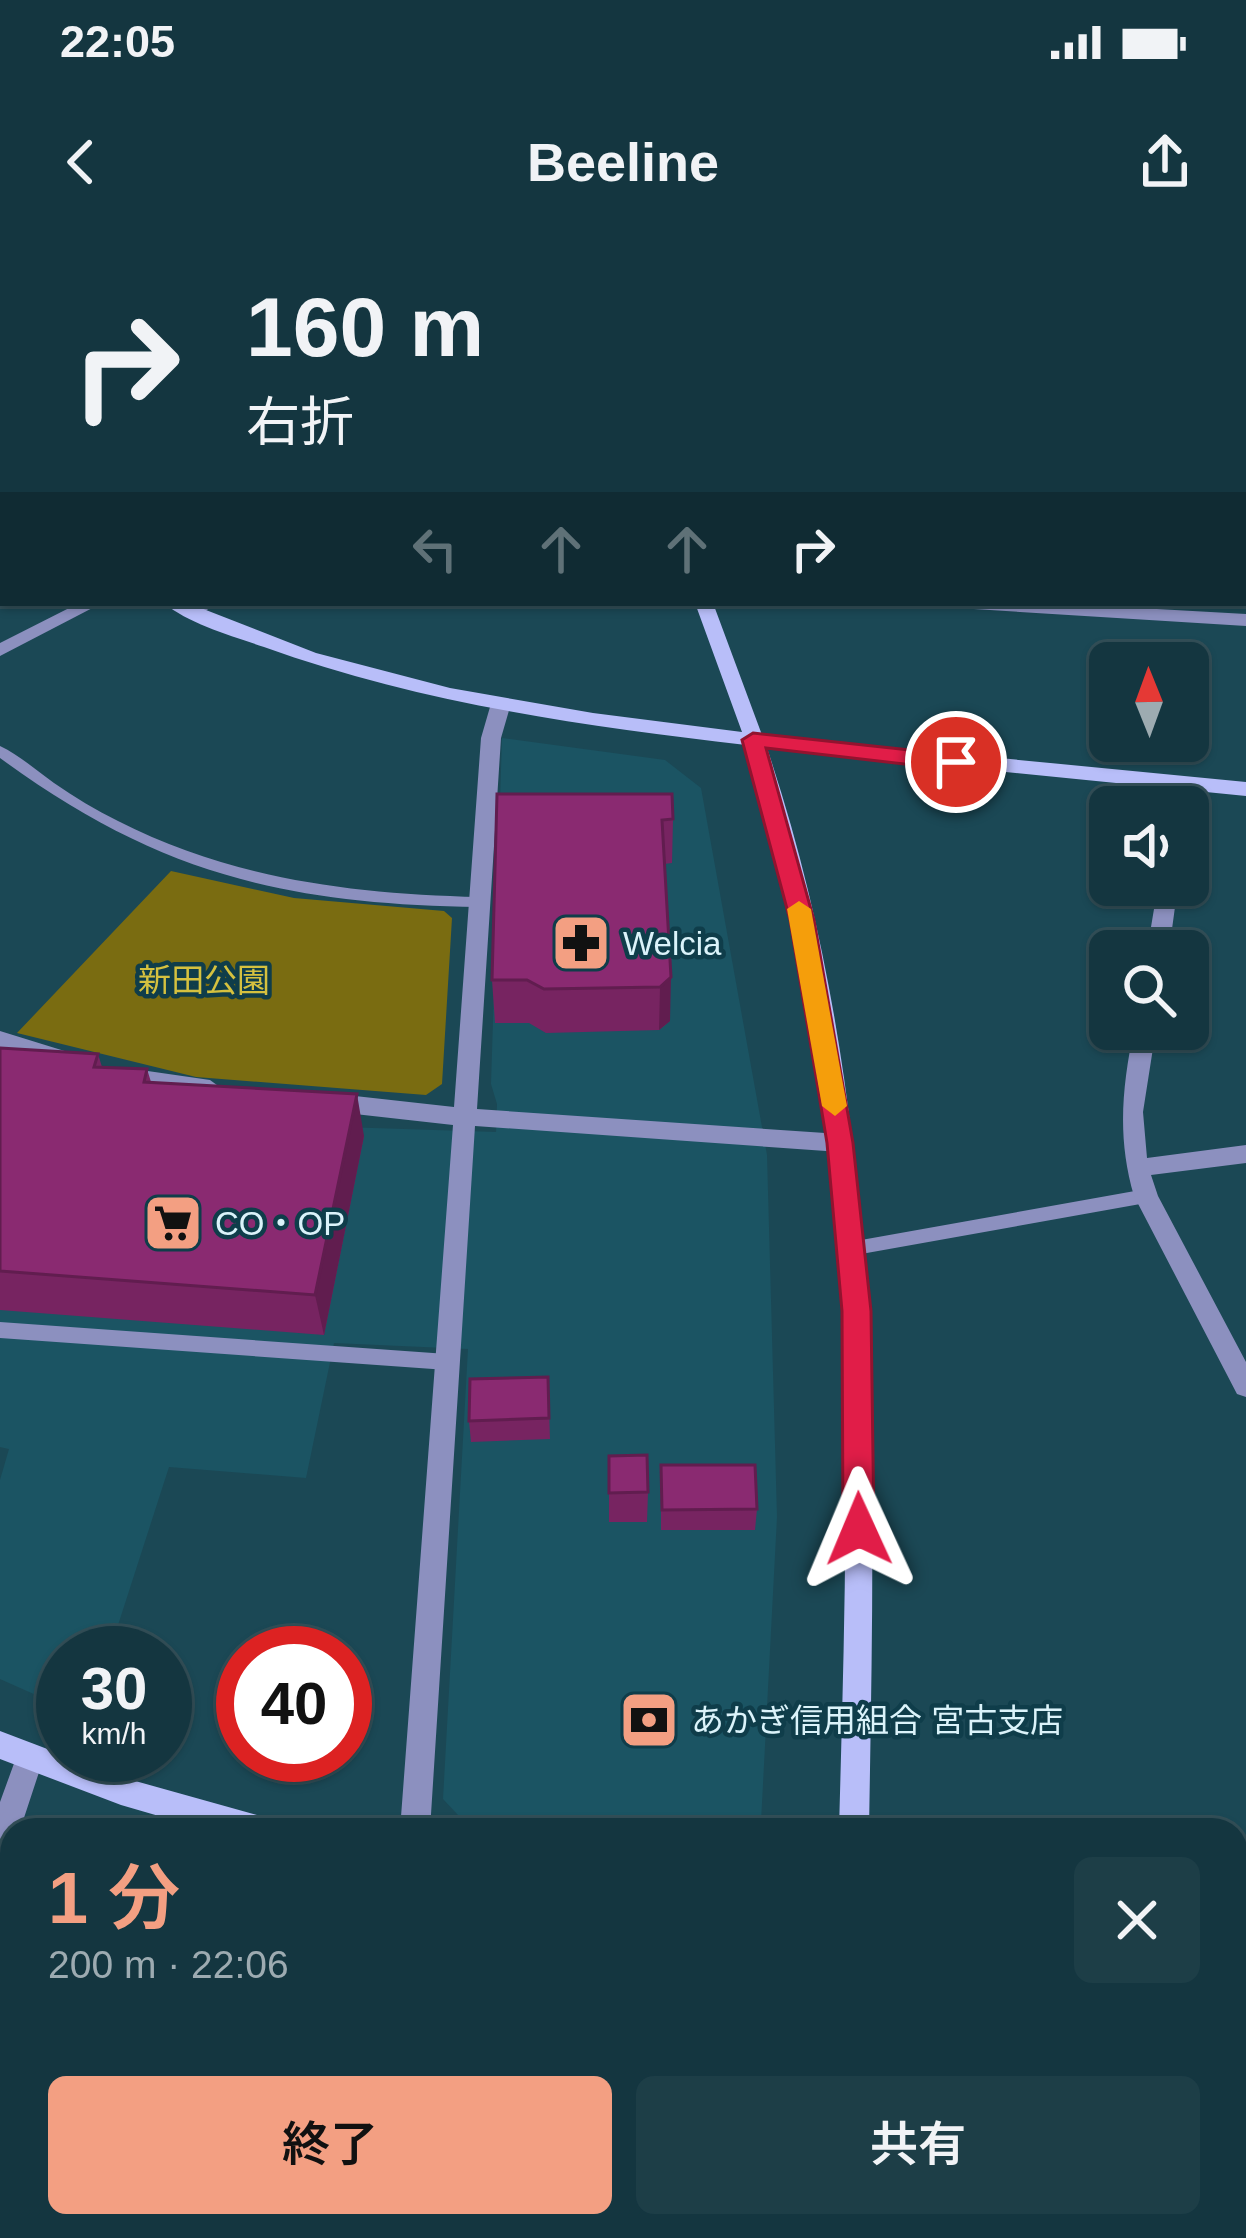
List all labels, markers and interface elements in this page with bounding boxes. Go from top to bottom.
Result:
text: 22:05 [60,16,175,67]
icon: back [48,129,114,195]
icon: share [1132,129,1198,195]
text: Beeline [527,132,719,192]
text: 160 m [246,280,484,374]
icon: right [48,288,204,444]
text: 右折 [246,392,354,452]
icon: left [402,516,468,582]
icon: ahead [528,516,594,582]
icon: ahead [654,516,720,582]
icon: right [780,516,846,582]
north arrow [1089,642,1209,762]
map controls [1089,642,1209,1050]
pin [905,711,1007,813]
icon: arrive [923,729,989,795]
button: sound [1089,786,1209,906]
pharmacy icon: Welcia [550,912,612,974]
place label: Welcia [623,925,722,962]
button: search [1089,930,1209,1050]
park label: 新田公園 [138,962,270,999]
supermarket icon: CO・OP [142,1192,204,1254]
place label: CO・OP [215,1205,345,1242]
position arrow [796,1466,922,1592]
speed limit sign: 40 [216,1626,372,1782]
text: 30 [81,1655,147,1722]
bank icon: あかぎ信用組合 宮古支店 [618,1689,680,1751]
place label: あかぎ信用組合 宮古支店 [691,1702,1063,1739]
text: km/h [81,1717,147,1750]
button: close [1074,1857,1200,1983]
text: 1 分 [48,1858,180,1938]
text: 200 m · 22:06 [48,1943,289,1986]
button: 終了 [48,2076,612,2214]
button: 共有 [636,2076,1200,2214]

